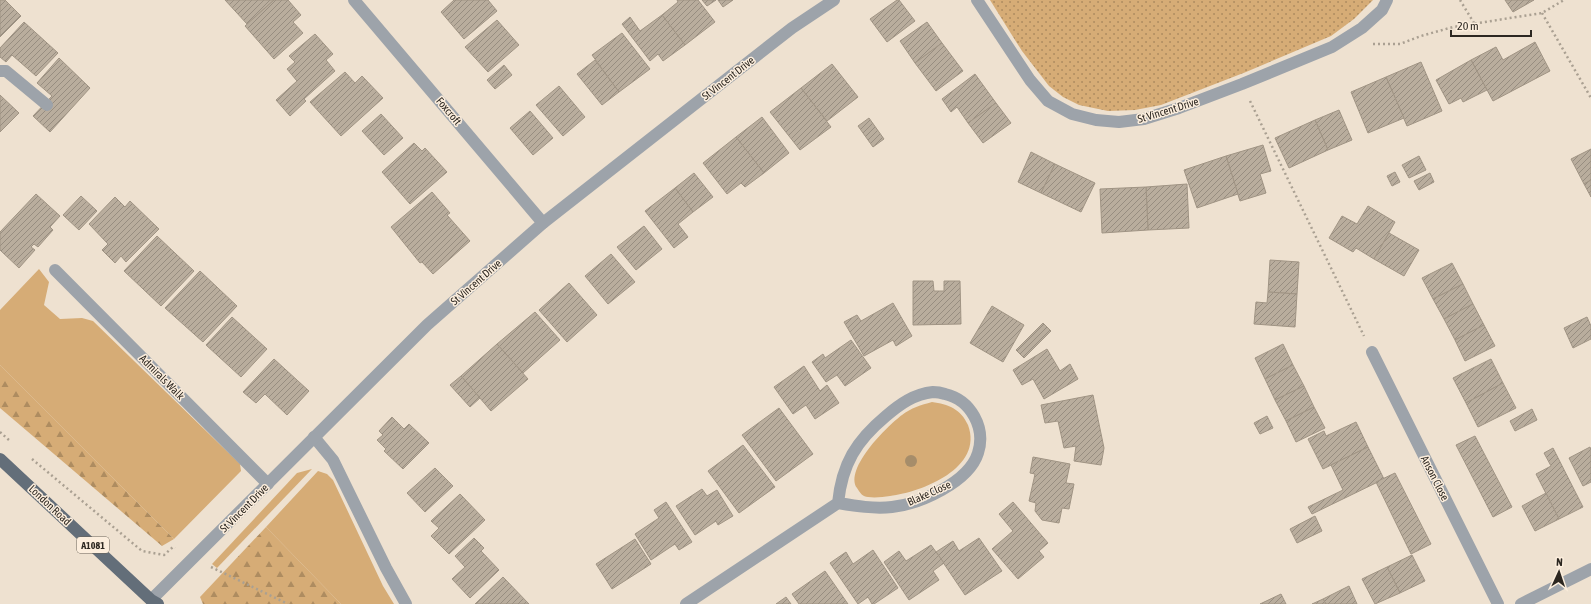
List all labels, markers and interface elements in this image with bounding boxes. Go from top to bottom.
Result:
scale bar [1451,12,1531,38]
text: 20 m [1457,19,1479,33]
street label: St Vincent Drive [699,54,757,102]
street label: Foxcroft [434,95,464,127]
street label: St Vincent Drive [1136,95,1200,125]
street label: St Vincent Drive [448,257,504,307]
street label: Admirals Walk [137,352,187,402]
street label: Anson Close [1419,454,1451,502]
street label: Blake Close [905,478,953,508]
street label: St Vincent Drive [217,481,271,535]
street label: London Road [27,483,73,527]
road number: A1081 [77,537,109,553]
north arrow [1539,552,1579,592]
text: N [1556,556,1563,568]

